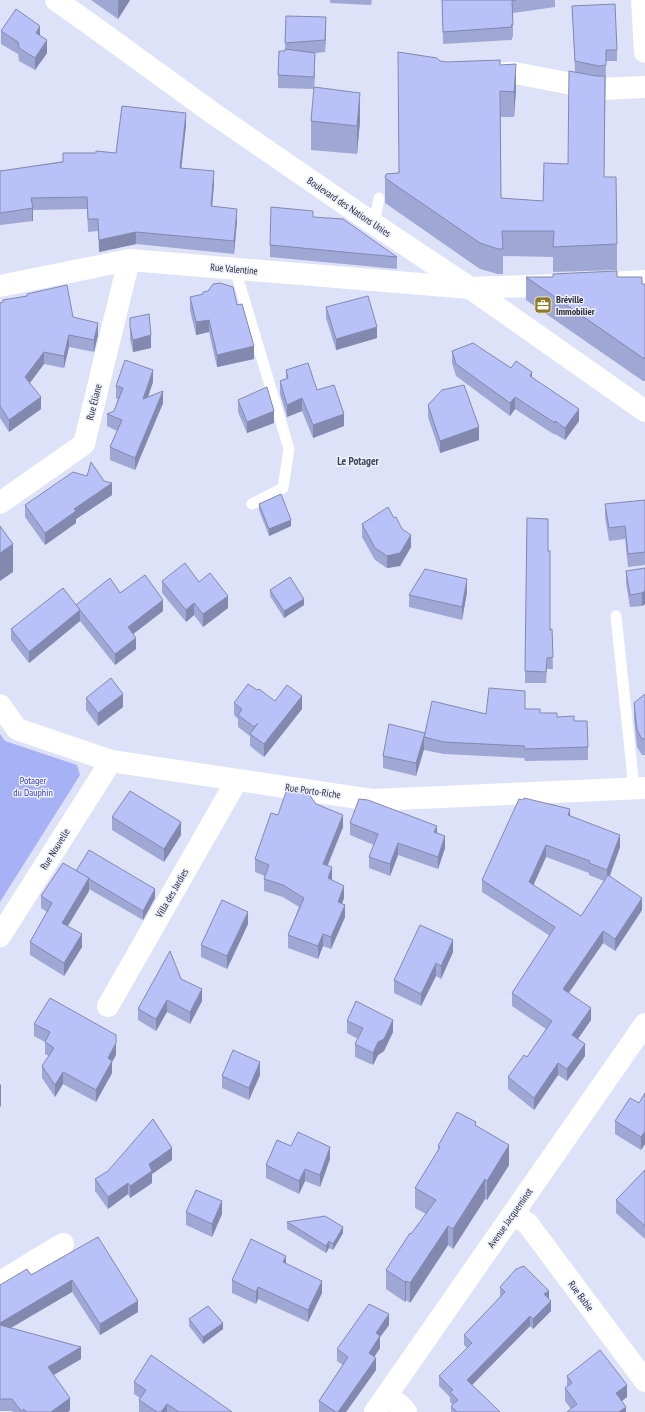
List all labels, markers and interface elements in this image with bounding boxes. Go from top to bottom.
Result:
street label: Boulevard des Nations Unies [305,174,394,240]
street label: Rue Valentine [210,260,258,278]
place label: Bréville Immobilier [556,293,595,318]
office icon: Bréville Immobilier [533,295,553,315]
street label: Rue Éliane [83,383,105,421]
district label: Le Potager [337,454,380,468]
park label: Potager du Dauphin [13,774,53,799]
street label: Rue Porto-Riche [284,781,342,801]
street label: Rue Nouvelle [37,826,73,872]
street label: Villa des Jardies [152,866,192,921]
street label: Avenue Jacqueminot [485,1185,536,1250]
street label: Rue Babie [565,1278,597,1314]

